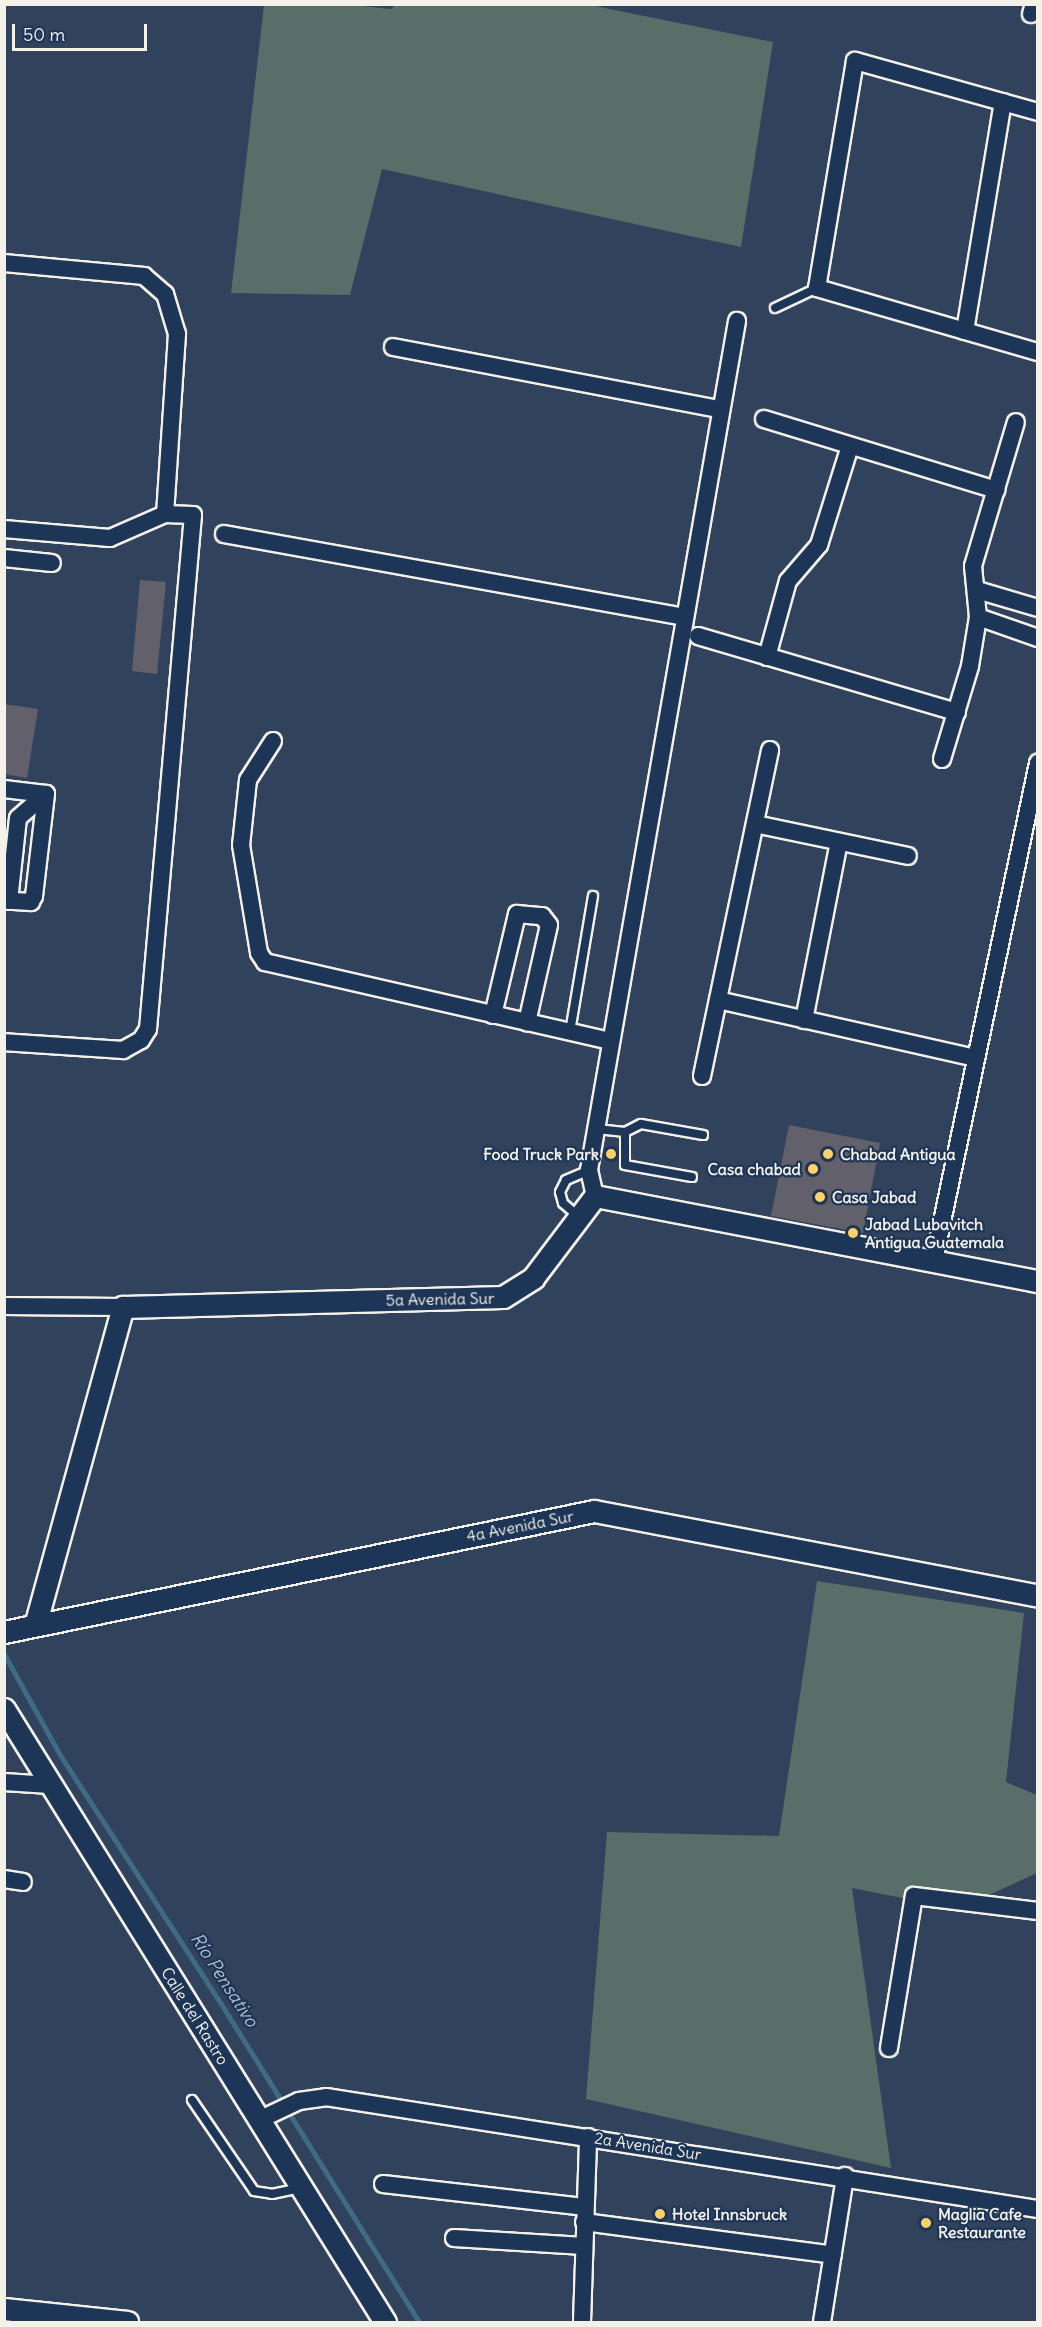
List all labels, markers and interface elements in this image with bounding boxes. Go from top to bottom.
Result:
scale bar [15,12,150,50]
text: 50 m [23,23,65,46]
place label: Food Truck Park [483,1144,599,1164]
place label: Chabad Antigua [840,1144,956,1164]
marker: Food Truck Park [604,1147,618,1161]
marker: Chabad Antigua [821,1147,835,1161]
place label: Casa chabad [707,1159,801,1179]
marker: Casa chabad [806,1162,820,1176]
place label: Casa Jabad [832,1187,916,1207]
marker: Casa Jabad [813,1190,827,1204]
place label: Jabad Lubavitch Antigua Guatemala [865,1214,1004,1252]
marker: Jabad Lubavitch Antigua Guatemala [846,1226,860,1240]
street label: 5a Avenida Sur [386,1288,494,1310]
street label: 4a Avenida Sur [465,1506,575,1546]
water label: Río Pensativo [186,1929,262,2031]
street label: Calle del Rastro [157,1964,233,2068]
street label: 2a Avenida Sur [593,2128,703,2164]
place label: Hotel Innsbruck [672,2204,787,2224]
place label: Maglia Cafe Restaurante [938,2204,1026,2242]
marker: Hotel Innsbruck [653,2207,667,2221]
marker: Maglia Cafe Restaurante [919,2216,933,2230]

